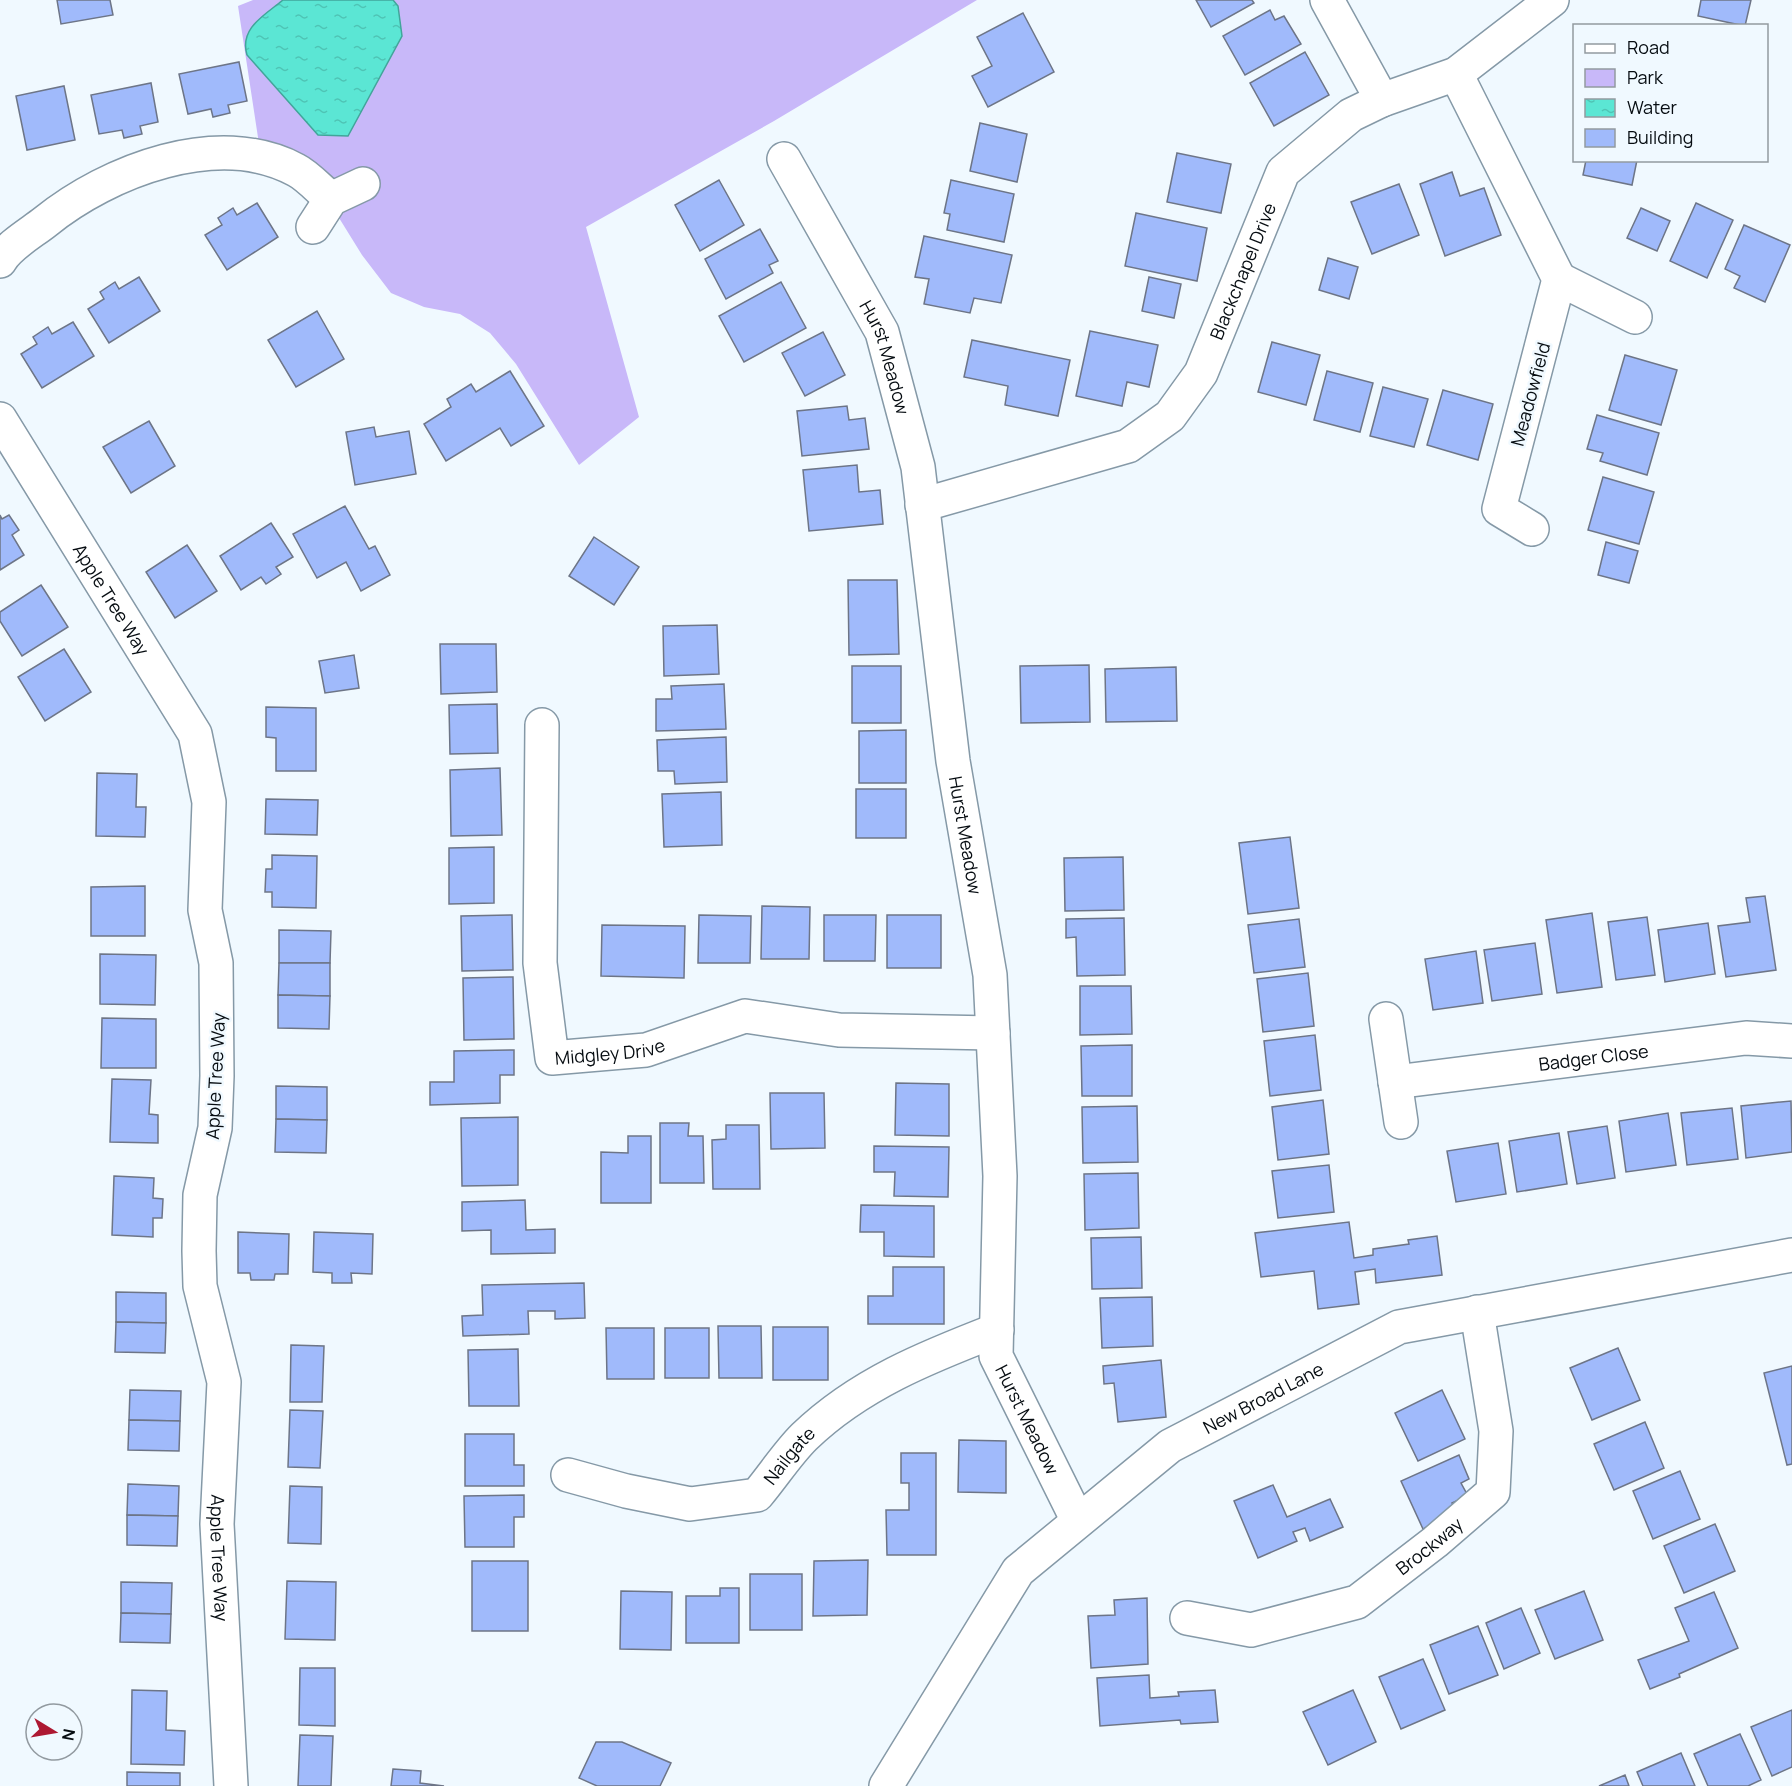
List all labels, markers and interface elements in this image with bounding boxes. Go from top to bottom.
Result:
legend [1573,24,1768,162]
text: Road [1627,35,1670,59]
text: Park [1627,65,1664,89]
text: Water [1627,95,1677,119]
text: Building [1627,125,1693,149]
street label: Blackchapel Drive [1204,199,1281,343]
street label: Hurst Meadow [854,296,916,417]
street label: Meadowfield [1505,339,1555,449]
street label: Apple Tree Way [68,539,155,660]
street label: Hurst Meadow [944,774,988,896]
street label: Apple Tree Way [200,1012,230,1140]
street label: Midgley Drive [554,1032,668,1070]
street label: Badger Close [1537,1038,1650,1076]
street label: New Broad Lane [1199,1356,1327,1439]
street label: Hurst Meadow [990,1361,1065,1479]
street label: Nailgate [758,1421,820,1489]
street label: Apple Tree Way [205,1494,234,1622]
street label: Brockway [1391,1511,1468,1580]
north arrow [24,1702,84,1762]
text: N [57,1727,81,1743]

